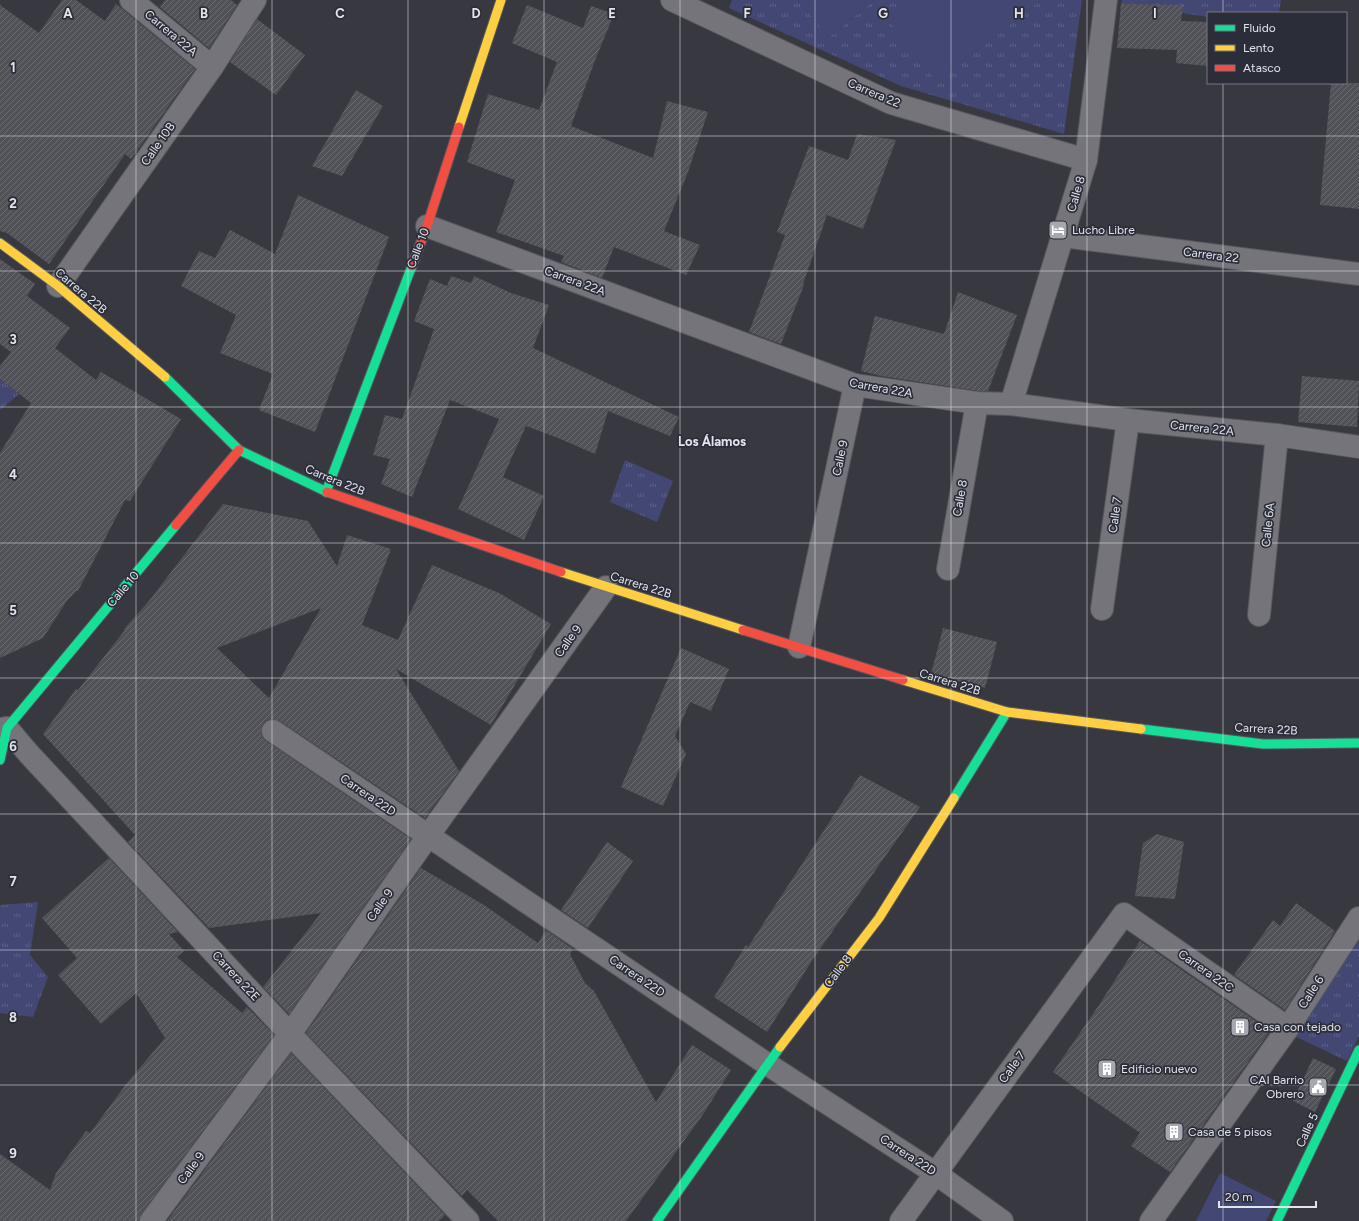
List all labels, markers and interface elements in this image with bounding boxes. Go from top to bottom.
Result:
text: A [63,6,73,21]
text: B [200,6,208,21]
text: C [335,6,345,21]
text: D [471,6,481,21]
text: E [608,6,616,21]
text: F [743,6,751,21]
text: G [878,6,888,21]
text: H [1014,6,1024,21]
text: I [1153,6,1157,21]
street label: Carrera 22A [142,7,200,59]
legend [1207,12,1347,84]
text: Fluido [1243,21,1276,35]
text: Lento [1243,41,1274,55]
text: 1 [10,60,16,75]
text: Atasco [1243,61,1281,75]
street label: Carrera 22 [845,76,903,110]
street label: Calle 10B [138,120,178,168]
street label: Calle 8 [1064,174,1088,214]
text: 2 [9,196,17,211]
hotel icon: Lucho Libre [1047,219,1069,241]
place label: Lucho Libre [1072,223,1135,237]
street label: Calle 10 [404,225,432,270]
street label: Carrera 22 [1182,245,1240,265]
street label: Carrera 22A [542,263,608,299]
street label: Carrera 22B [52,265,110,317]
text: 3 [9,332,17,347]
street label: Carrera 22A [848,376,914,400]
street label: Carrera 22A [1169,418,1235,438]
district label: Los Álamos [678,434,746,449]
street label: Calle 9 [829,439,851,477]
street label: Carrera 22B [303,462,367,498]
text: 4 [9,467,17,482]
street label: Calle 8 [950,479,970,517]
street label: Calle 7 [1106,496,1125,534]
street label: Calle 6A [1259,502,1277,548]
street label: Calle 10 [104,568,142,610]
street label: Carrera 22B [609,569,673,601]
text: 5 [9,603,17,618]
street label: Calle 9 [552,622,584,660]
street label: Carrera 22B [918,666,982,698]
street label: Carrera 22B [1234,720,1298,738]
text: 6 [9,739,17,754]
street label: Carrera 22D [337,771,399,819]
text: 7 [9,874,17,889]
street label: Calle 9 [364,886,396,924]
street label: Carrera 22C [1176,947,1237,995]
street label: Carrera 22E [209,948,263,1004]
street label: Carrera 22D [606,952,668,1000]
street label: Calle 8 [821,952,855,990]
street label: Calle 6 [1295,973,1327,1011]
text: 8 [9,1010,17,1025]
building icon: Casa con tejado [1229,1016,1251,1038]
place label: Casa con tejado [1254,1020,1341,1034]
street label: Calle 7 [996,1048,1029,1086]
building icon: Edificio nuevo [1096,1058,1118,1080]
place label: Edificio nuevo [1121,1062,1197,1076]
place label: CAI Barrio Obrero [1250,1073,1304,1101]
public building icon: CAI Barrio Obrero [1307,1076,1329,1098]
street label: Calle 5 [1293,1110,1321,1149]
building icon: Casa de 5 pisos [1163,1121,1185,1143]
place label: Casa de 5 pisos [1188,1125,1272,1139]
street label: Carrera 22D [877,1132,939,1178]
text: 9 [9,1146,17,1161]
street label: Calle 9 [174,1149,208,1187]
scale bar [1219,1183,1316,1209]
text: 20 m [1225,1190,1253,1204]

